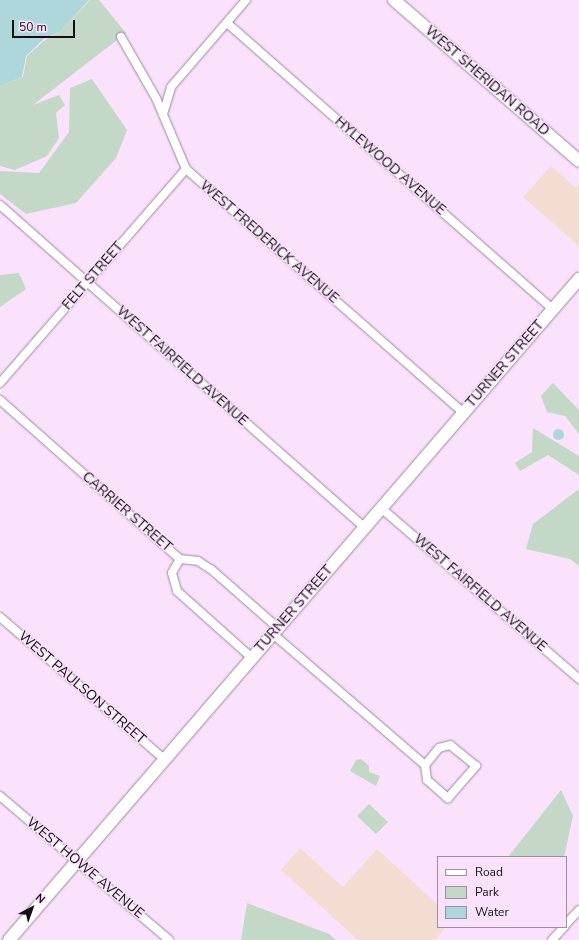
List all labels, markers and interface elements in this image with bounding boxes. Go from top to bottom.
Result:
scale bar [14,12,77,38]
text: 50 m [19,19,47,35]
street label: WEST SHERIDAN ROAD [421,22,553,140]
street label: HYLEWOOD AVENUE [331,113,449,219]
street label: WEST FREDERICK AVENUE [196,177,342,307]
street label: FELT STREET [59,239,127,313]
street label: WEST FAIRFIELD AVENUE [113,303,251,429]
street label: TURNER STREET [462,317,548,411]
street label: CARRIER STREET [79,468,175,556]
street label: WEST FAIRFIELD AVENUE [410,531,550,655]
street label: TURNER STREET [251,562,337,656]
street label: WEST PAULSON STREET [15,628,149,748]
street label: WEST HOWE AVENUE [23,814,147,922]
legend [437,856,567,928]
text: Road [475,864,503,880]
text: Park [475,884,499,900]
north arrow [12,888,52,928]
text: Water [475,904,509,920]

